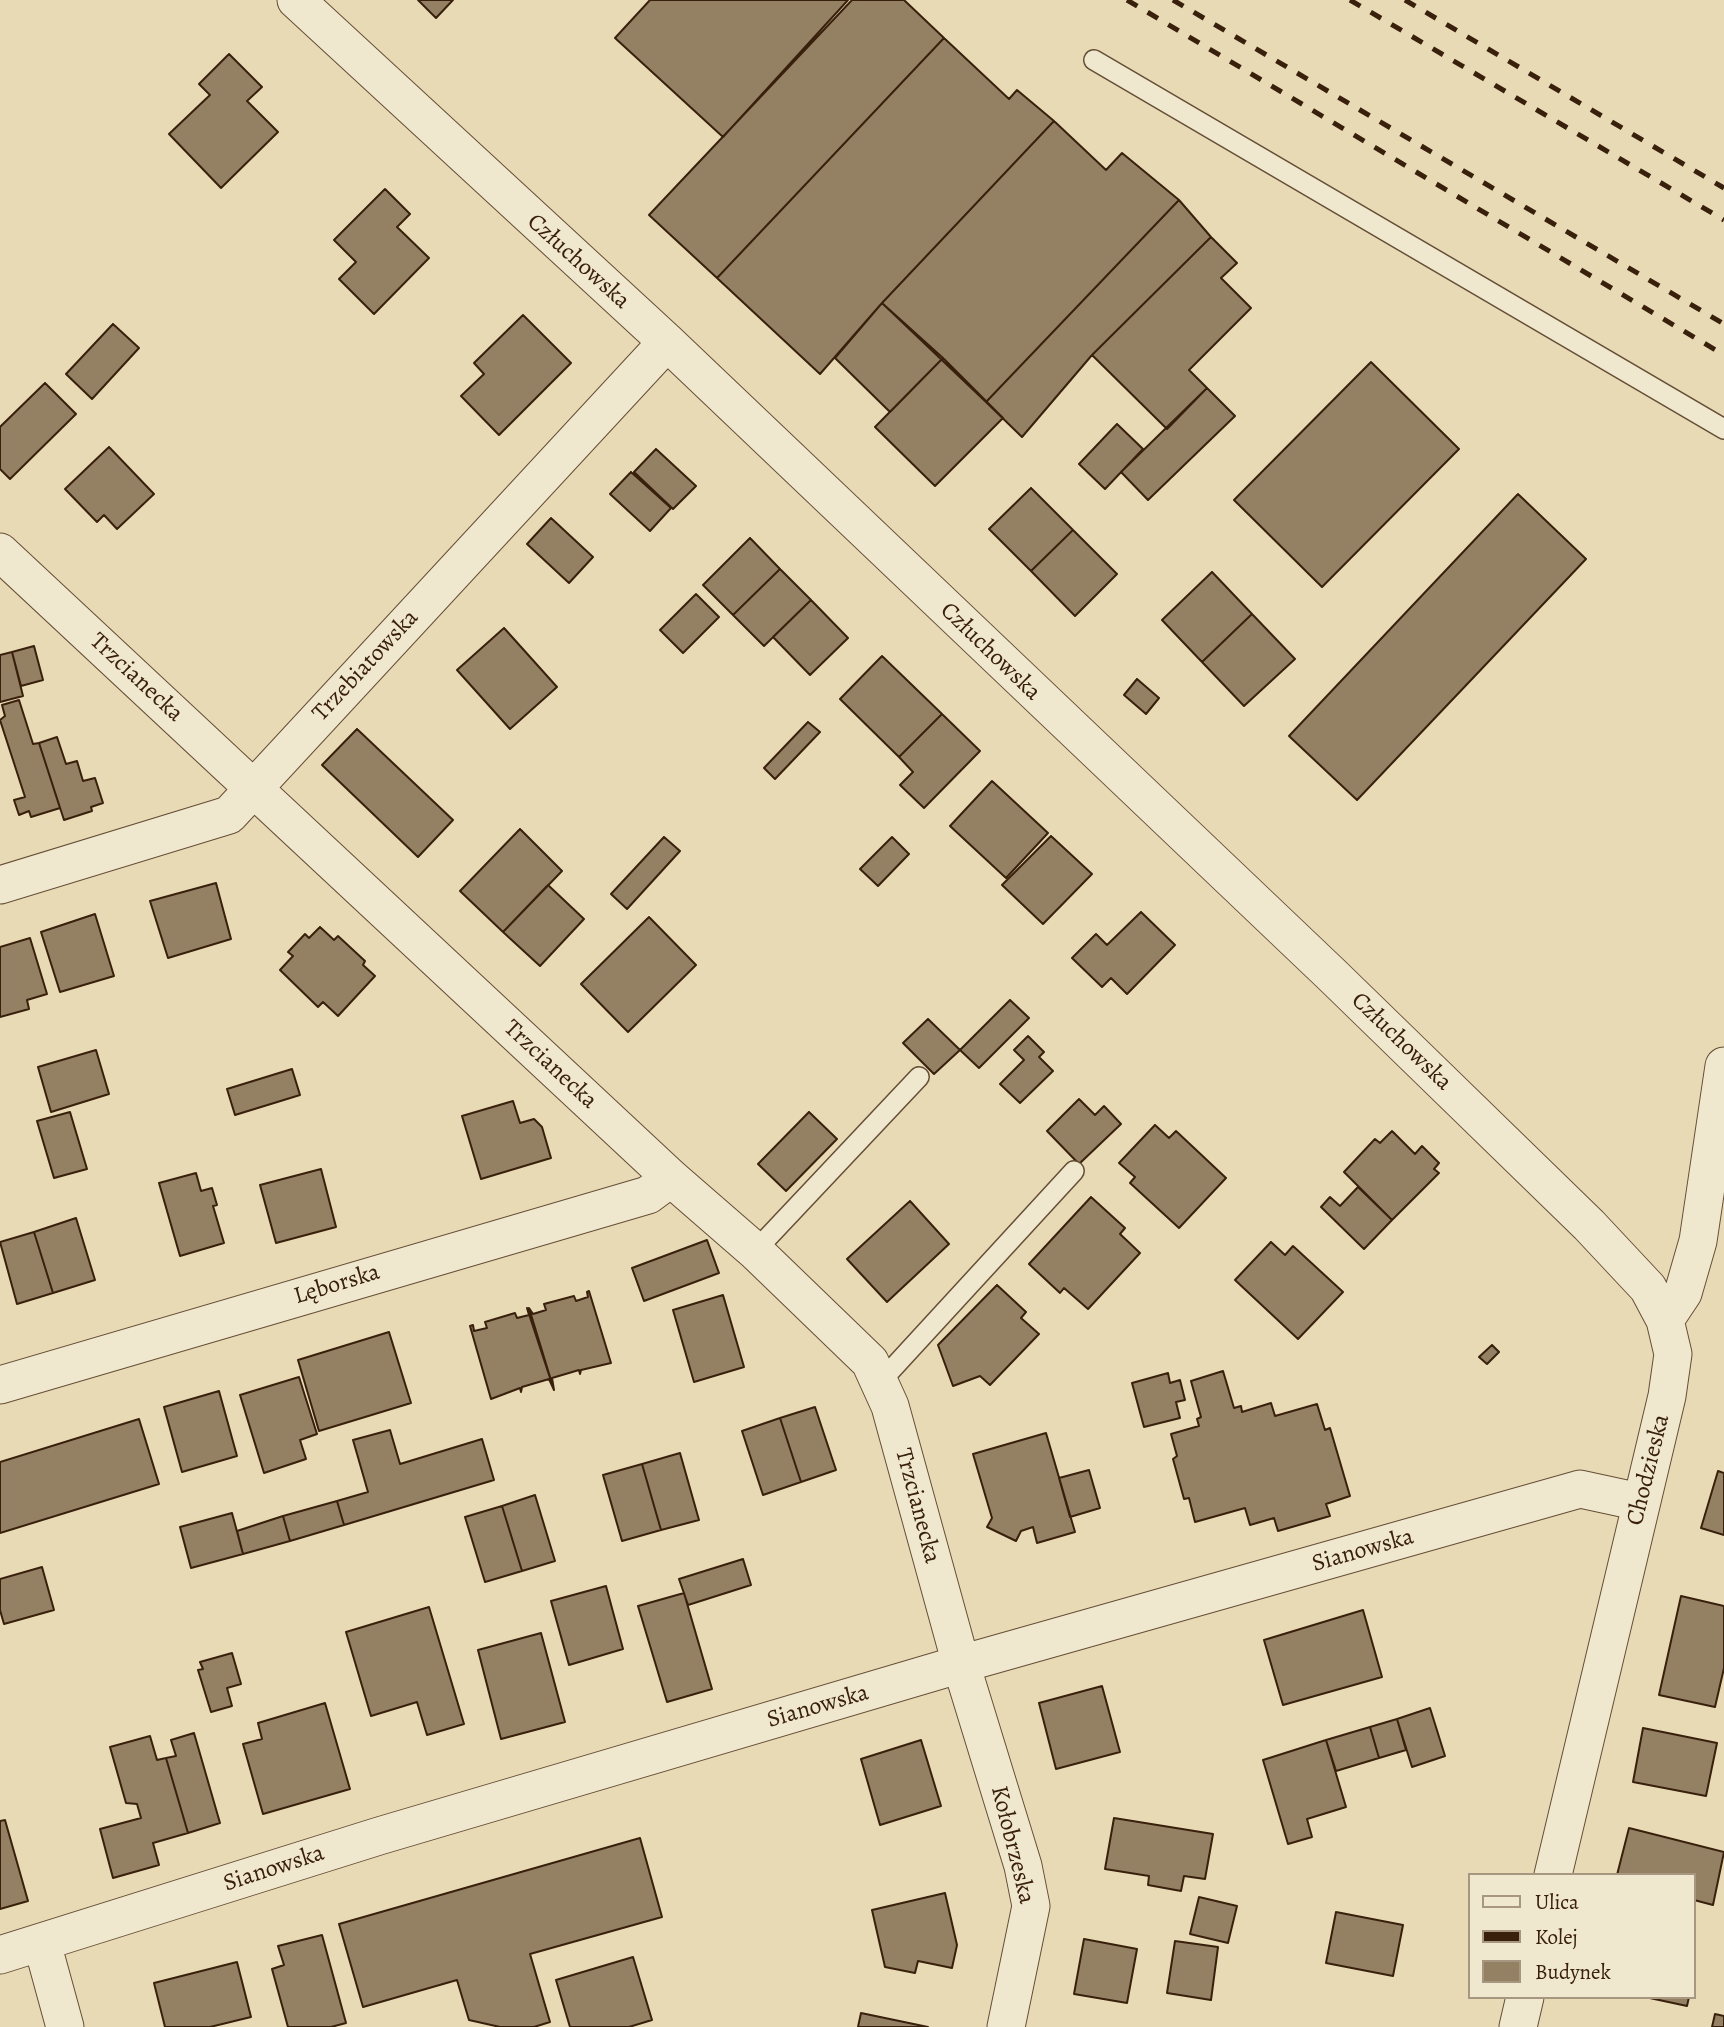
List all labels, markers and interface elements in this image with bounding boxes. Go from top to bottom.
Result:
street label: Człuchowska [521,208,635,316]
street label: Człuchowska [934,597,1046,707]
street label: Trzebiatowska [307,604,425,728]
street label: Trzcianecka [83,627,189,729]
street label: Człuchowska [1345,987,1457,1097]
street label: Trzcianecka [497,1014,603,1116]
street label: Lęborska [290,1258,384,1312]
street label: Chodzieska [1621,1411,1677,1529]
street label: Trzcianecka [888,1446,946,1566]
street label: Sianowska [1309,1523,1417,1579]
street label: Sianowska [764,1679,872,1735]
street label: Kołobrzeska [983,1783,1041,1907]
street label: Sianowska [220,1839,328,1899]
legend [1468,1873,1696,1999]
text: Ulica [1535,1888,1579,1916]
text: Kolej [1535,1923,1578,1951]
text: Budynek [1535,1958,1611,1986]

